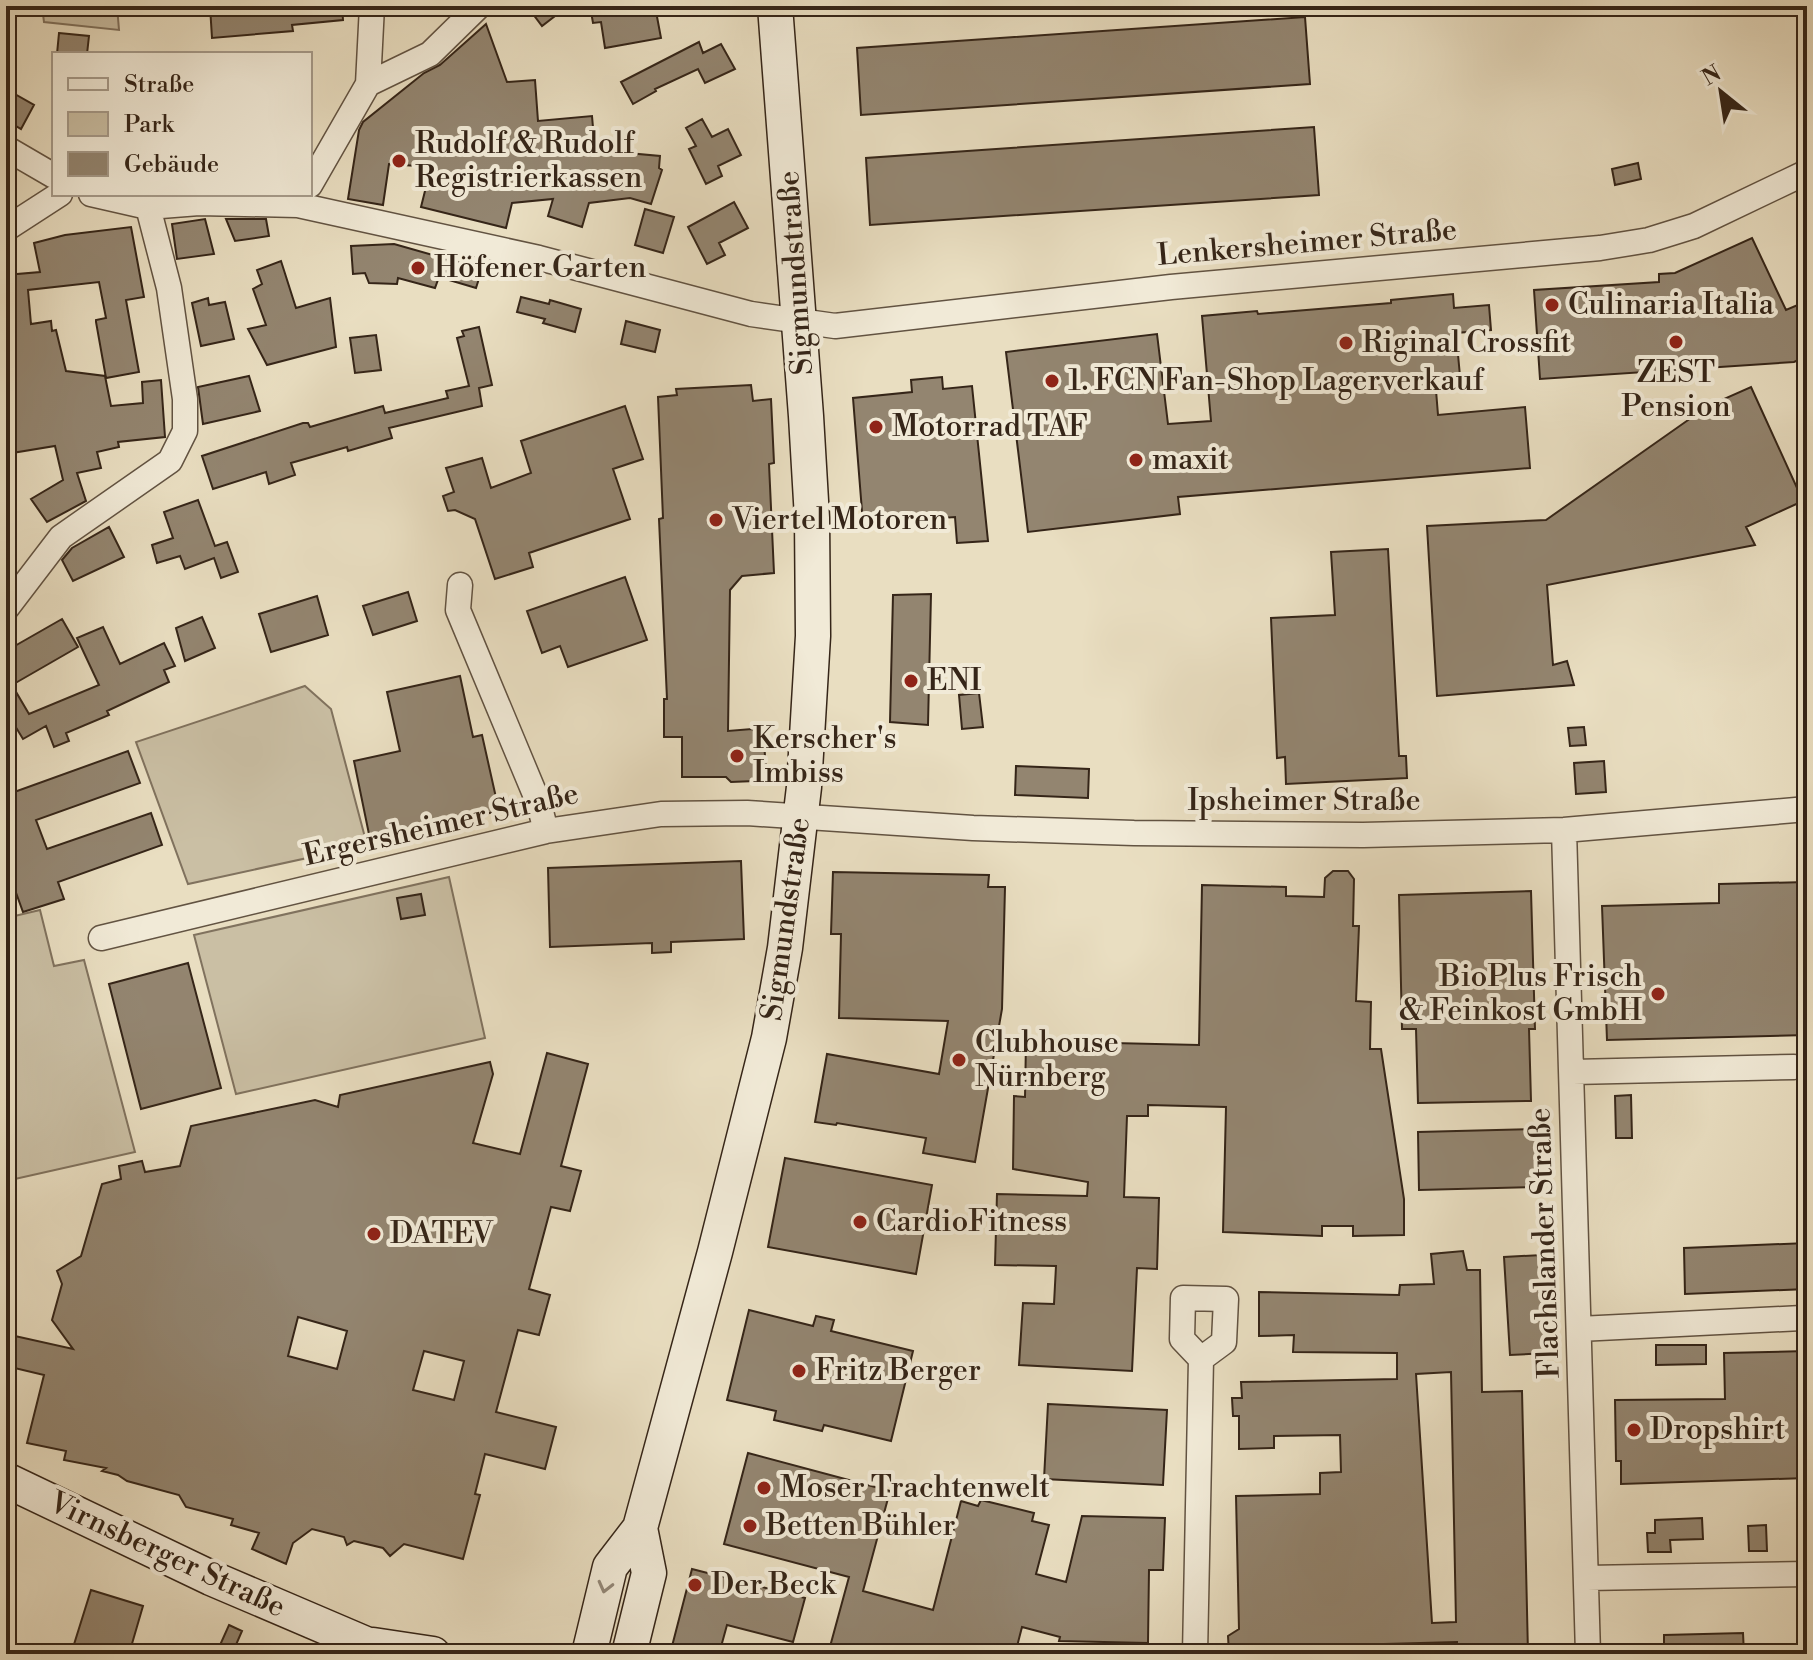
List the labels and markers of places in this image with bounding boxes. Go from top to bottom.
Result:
place label: Rudolf & Rudolf Registrierkassen [415,125,643,197]
marker: Rudolf & Rudolf Registrierkassen [390,152,408,170]
place label: Höfener Garten [434,249,647,287]
marker: Höfener Garten [409,259,427,277]
place label: Culinaria Italia [1568,286,1775,324]
marker: Culinaria Italia [1543,296,1561,314]
place label: Riginal Crossfit [1362,324,1572,362]
marker: ZEST Pension [1667,333,1685,351]
marker: Riginal Crossfit [1337,334,1355,352]
place label: ZEST Pension [1621,354,1731,426]
place label: 1. FCN Fan-Shop Lagerverkauf [1068,362,1485,400]
marker: 1. FCN Fan-Shop Lagerverkauf [1043,372,1061,390]
place label: Motorrad TAF [892,408,1088,446]
marker: Motorrad TAF [867,418,885,436]
place label: maxit [1152,441,1229,479]
marker: maxit [1127,451,1145,469]
place label: Viertel Motoren [731,501,947,539]
marker: Viertel Motoren [707,511,725,529]
place label: ENI [927,662,982,700]
marker: ENI [902,672,920,690]
place label: Kerscher's Imbiss [753,720,897,792]
marker: Kerscher's Imbiss [728,747,746,765]
place label: BioPlus Frisch & Feinkost GmbH [1399,958,1642,1030]
marker: BioPlus Frisch & Feinkost GmbH [1649,985,1667,1003]
place label: Clubhouse Nürnberg [975,1024,1119,1096]
marker: Clubhouse Nürnberg [950,1051,968,1069]
place label: CardioFitness [876,1203,1067,1241]
marker: CardioFitness [851,1213,869,1231]
place label: DATEV [390,1215,494,1253]
marker: DATEV [365,1225,383,1243]
place label: Fritz Berger [815,1352,981,1390]
marker: Fritz Berger [790,1362,808,1380]
place label: Dropshirt [1650,1411,1786,1449]
marker: Dropshirt [1625,1421,1643,1439]
place label: Moser Trachtenwelt [780,1469,1050,1507]
marker: Moser Trachtenwelt [755,1479,773,1497]
place label: Betten Bühler [765,1507,956,1545]
marker: Betten Bühler [741,1517,759,1535]
place label: Der Beck [711,1566,837,1604]
marker: Der Beck [686,1576,704,1594]

